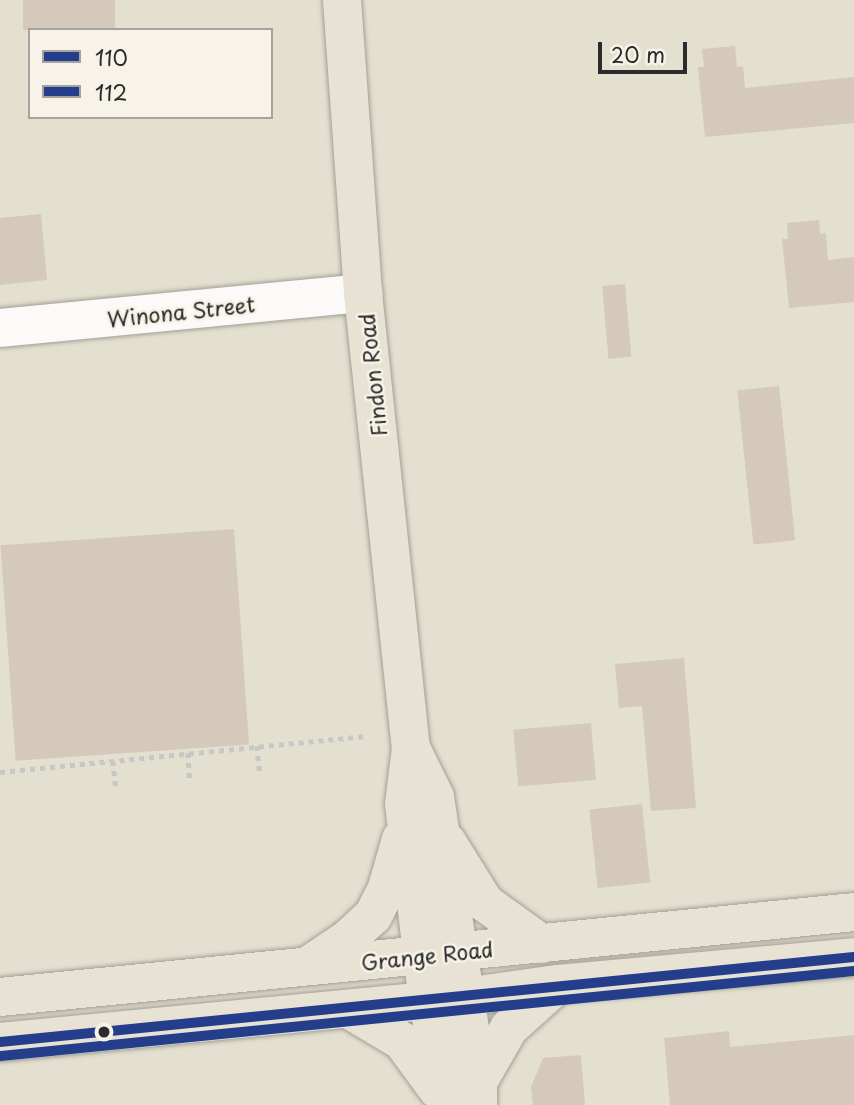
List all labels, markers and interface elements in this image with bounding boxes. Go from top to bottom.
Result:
legend [28,28,273,119]
scale bar [602,28,691,72]
text: 20 m [611,38,665,70]
text: 110 [95,41,128,73]
text: 112 [95,76,127,108]
street label: Winona Street [106,291,256,331]
street label: Findon Road [353,312,391,438]
street label: Grange Road [360,936,494,974]
unlabelled marker [97,1025,111,1039]

